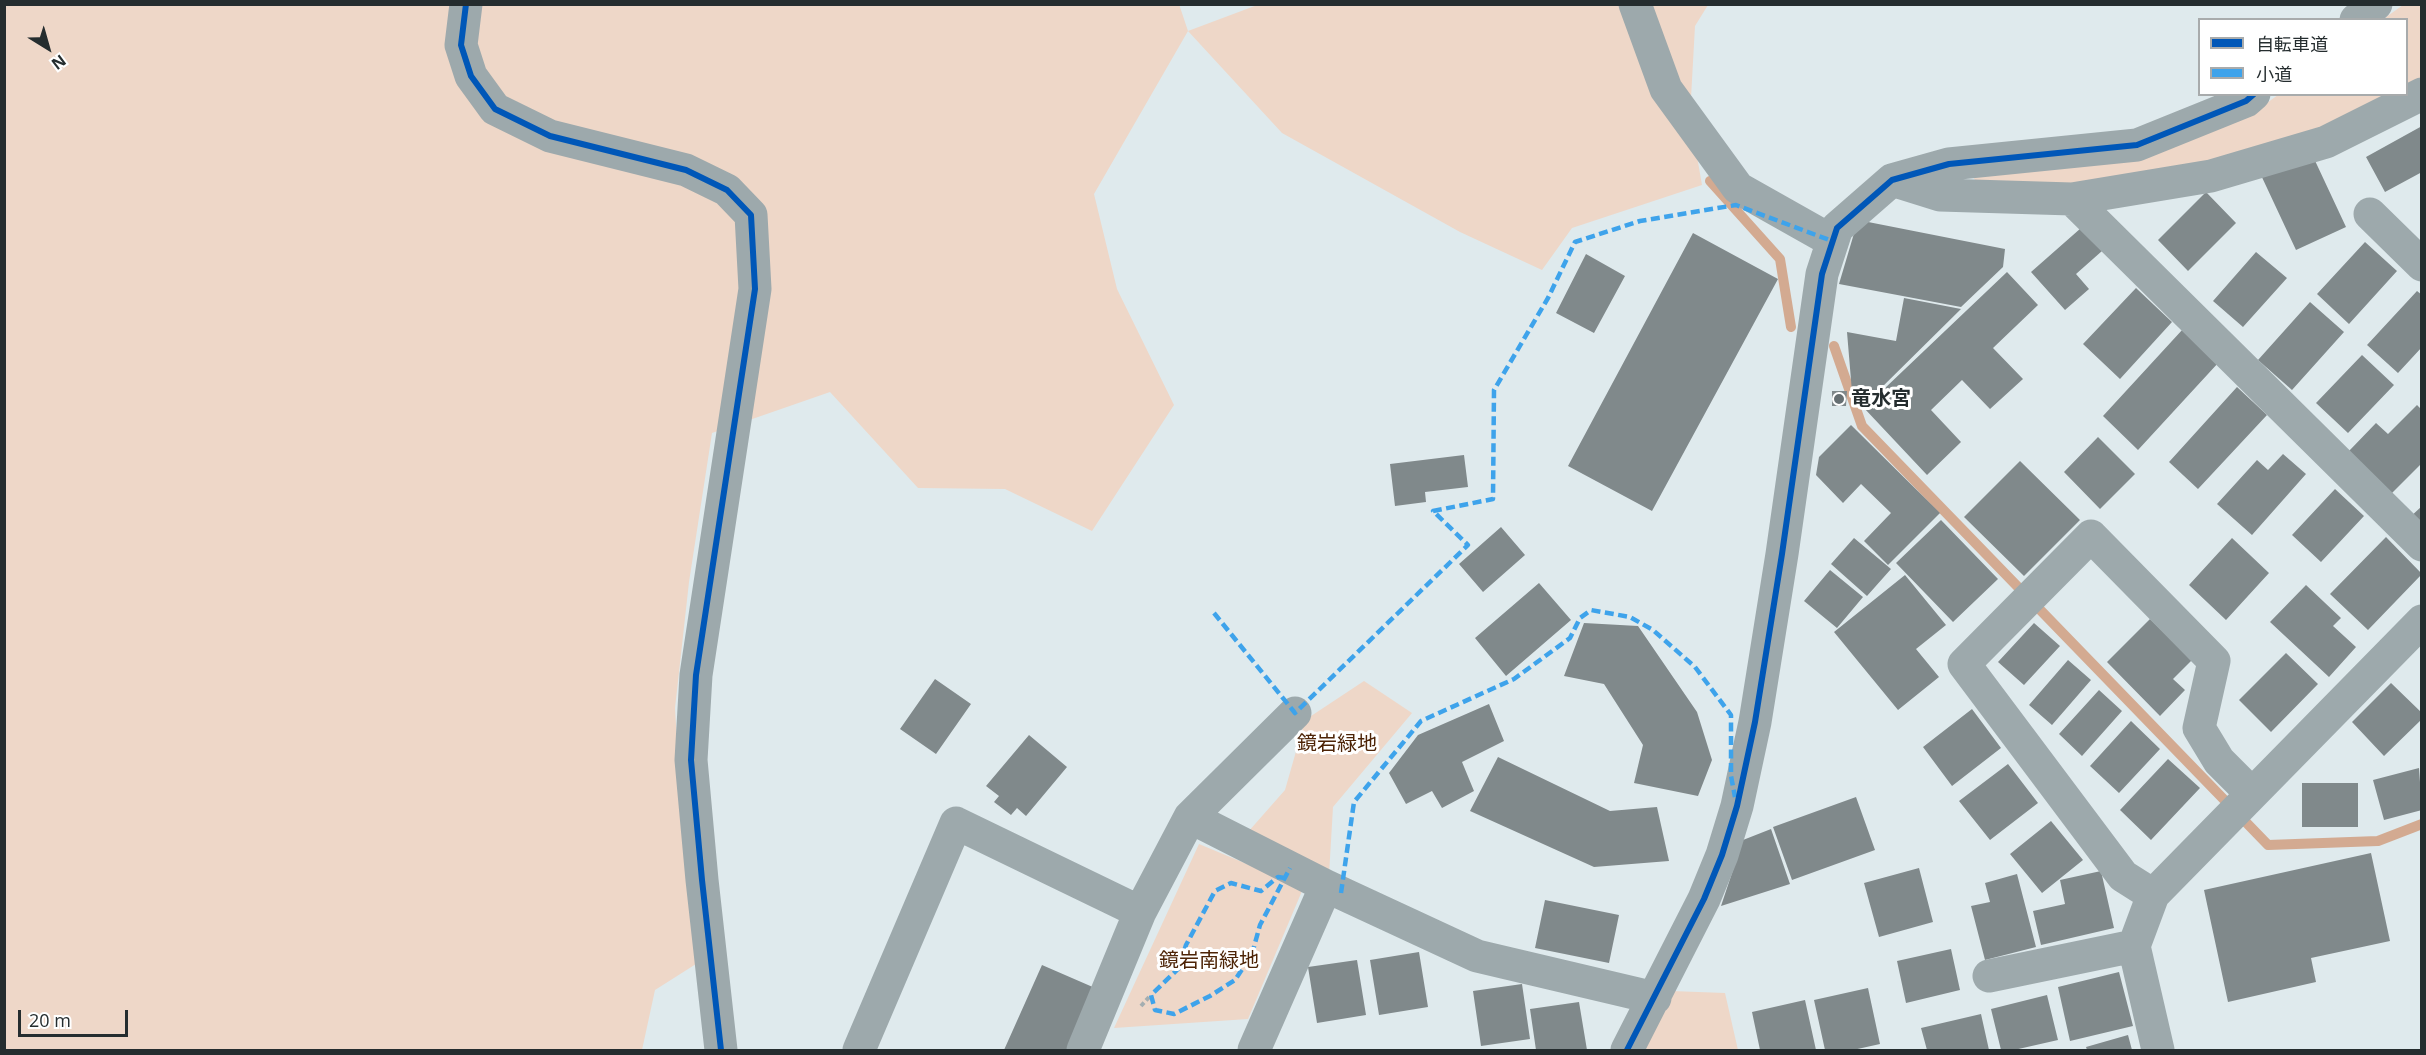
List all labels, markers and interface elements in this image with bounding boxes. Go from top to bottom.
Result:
north arrow [18,18,78,78]
legend [2198,18,2408,96]
text: 自転車道 [2256,32,2328,56]
text: N [47,50,71,75]
text: 小道 [2256,62,2292,86]
place label: 竜水宮 [1851,387,1911,411]
marker: 竜水宮 [1832,392,1846,406]
park label: 鏡岩緑地 [1297,732,1377,756]
park label: 鏡岩南緑地 [1159,949,1259,973]
scale bar [21,998,130,1036]
text: 20 m [29,1008,71,1032]

